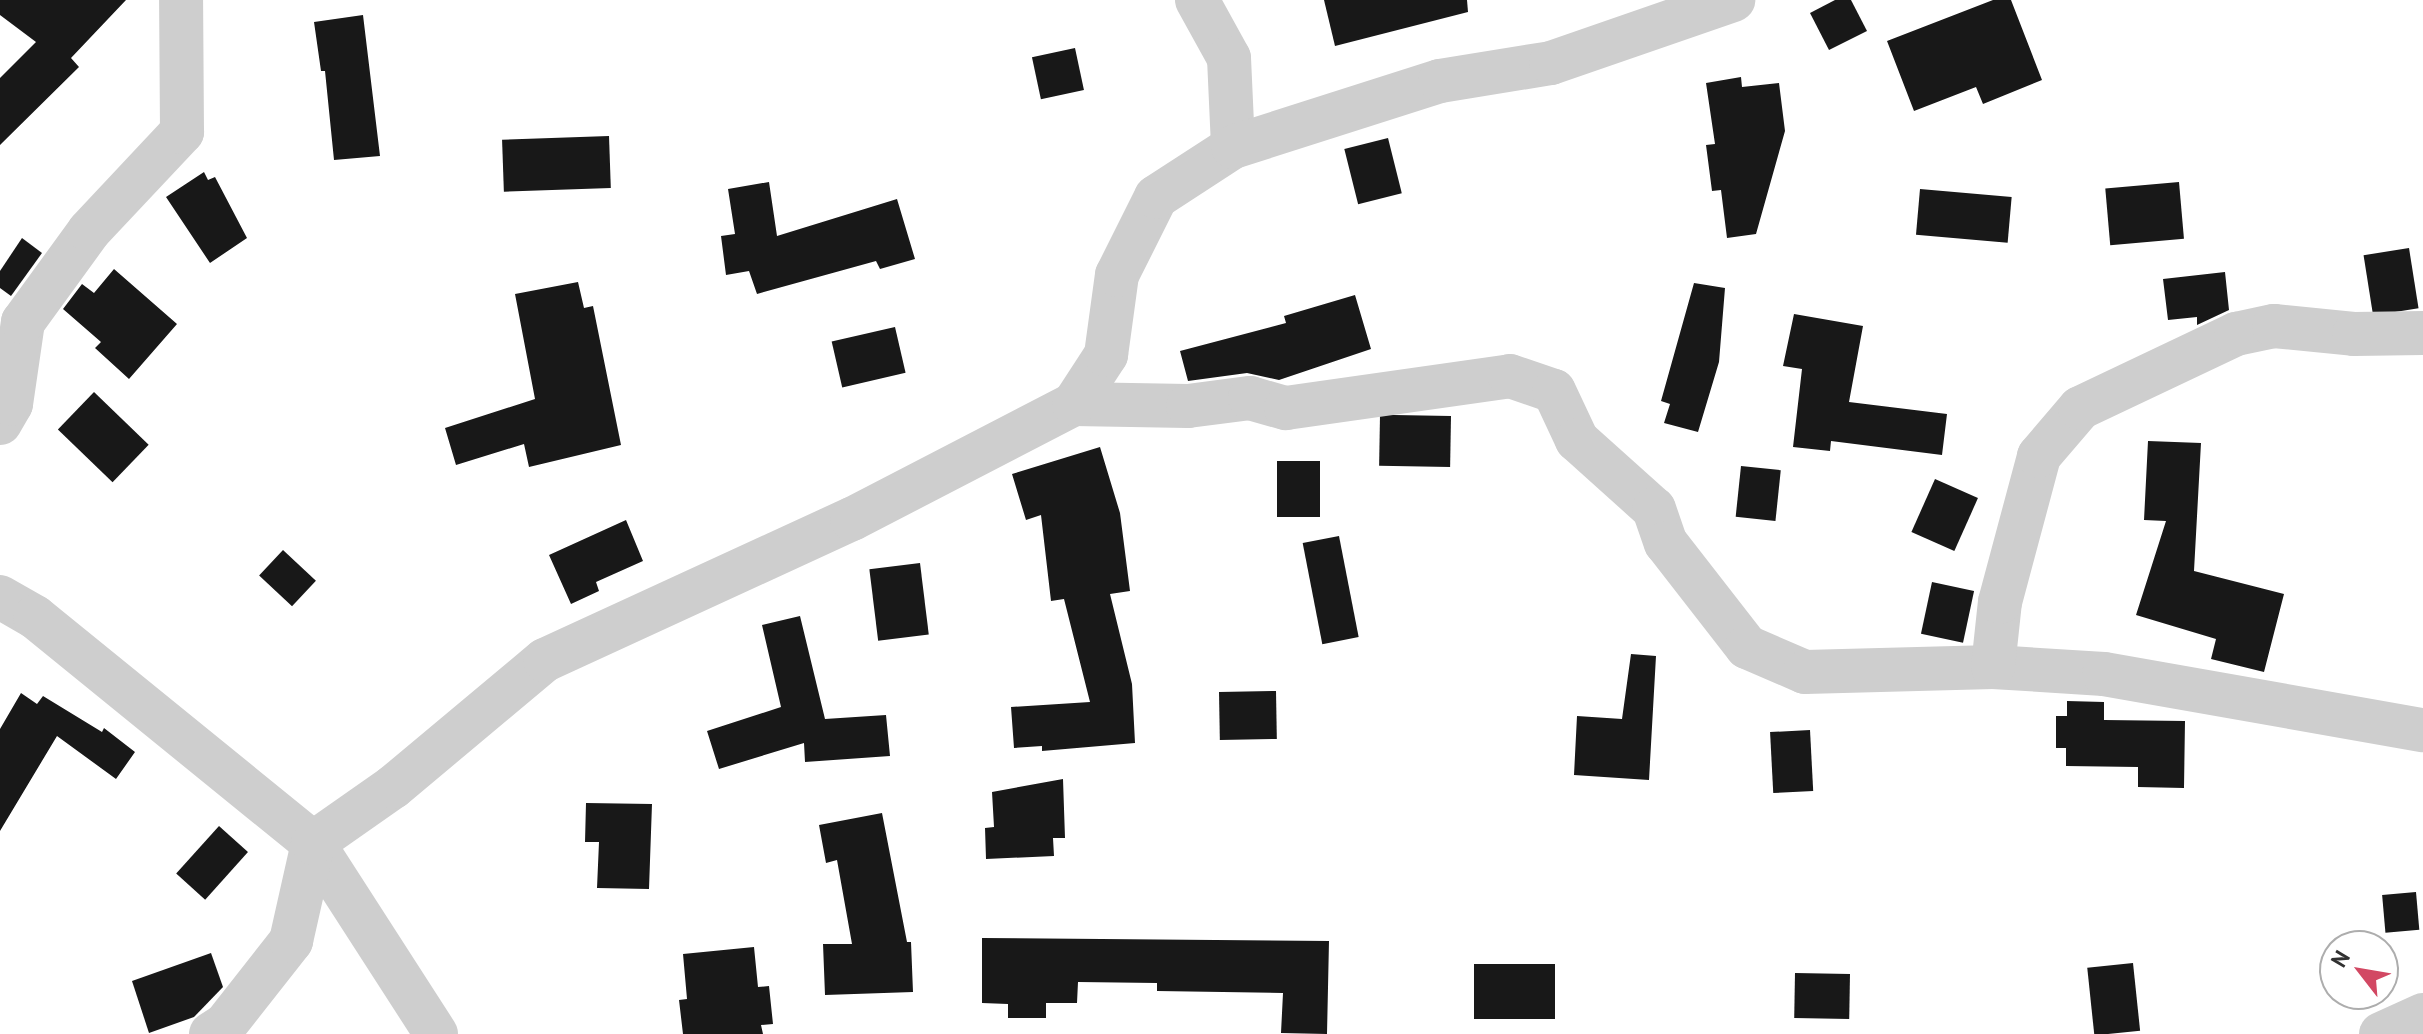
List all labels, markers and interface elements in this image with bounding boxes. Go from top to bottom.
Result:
north arrow [2319,930,2399,1010]
text: N [2324,945,2356,972]

